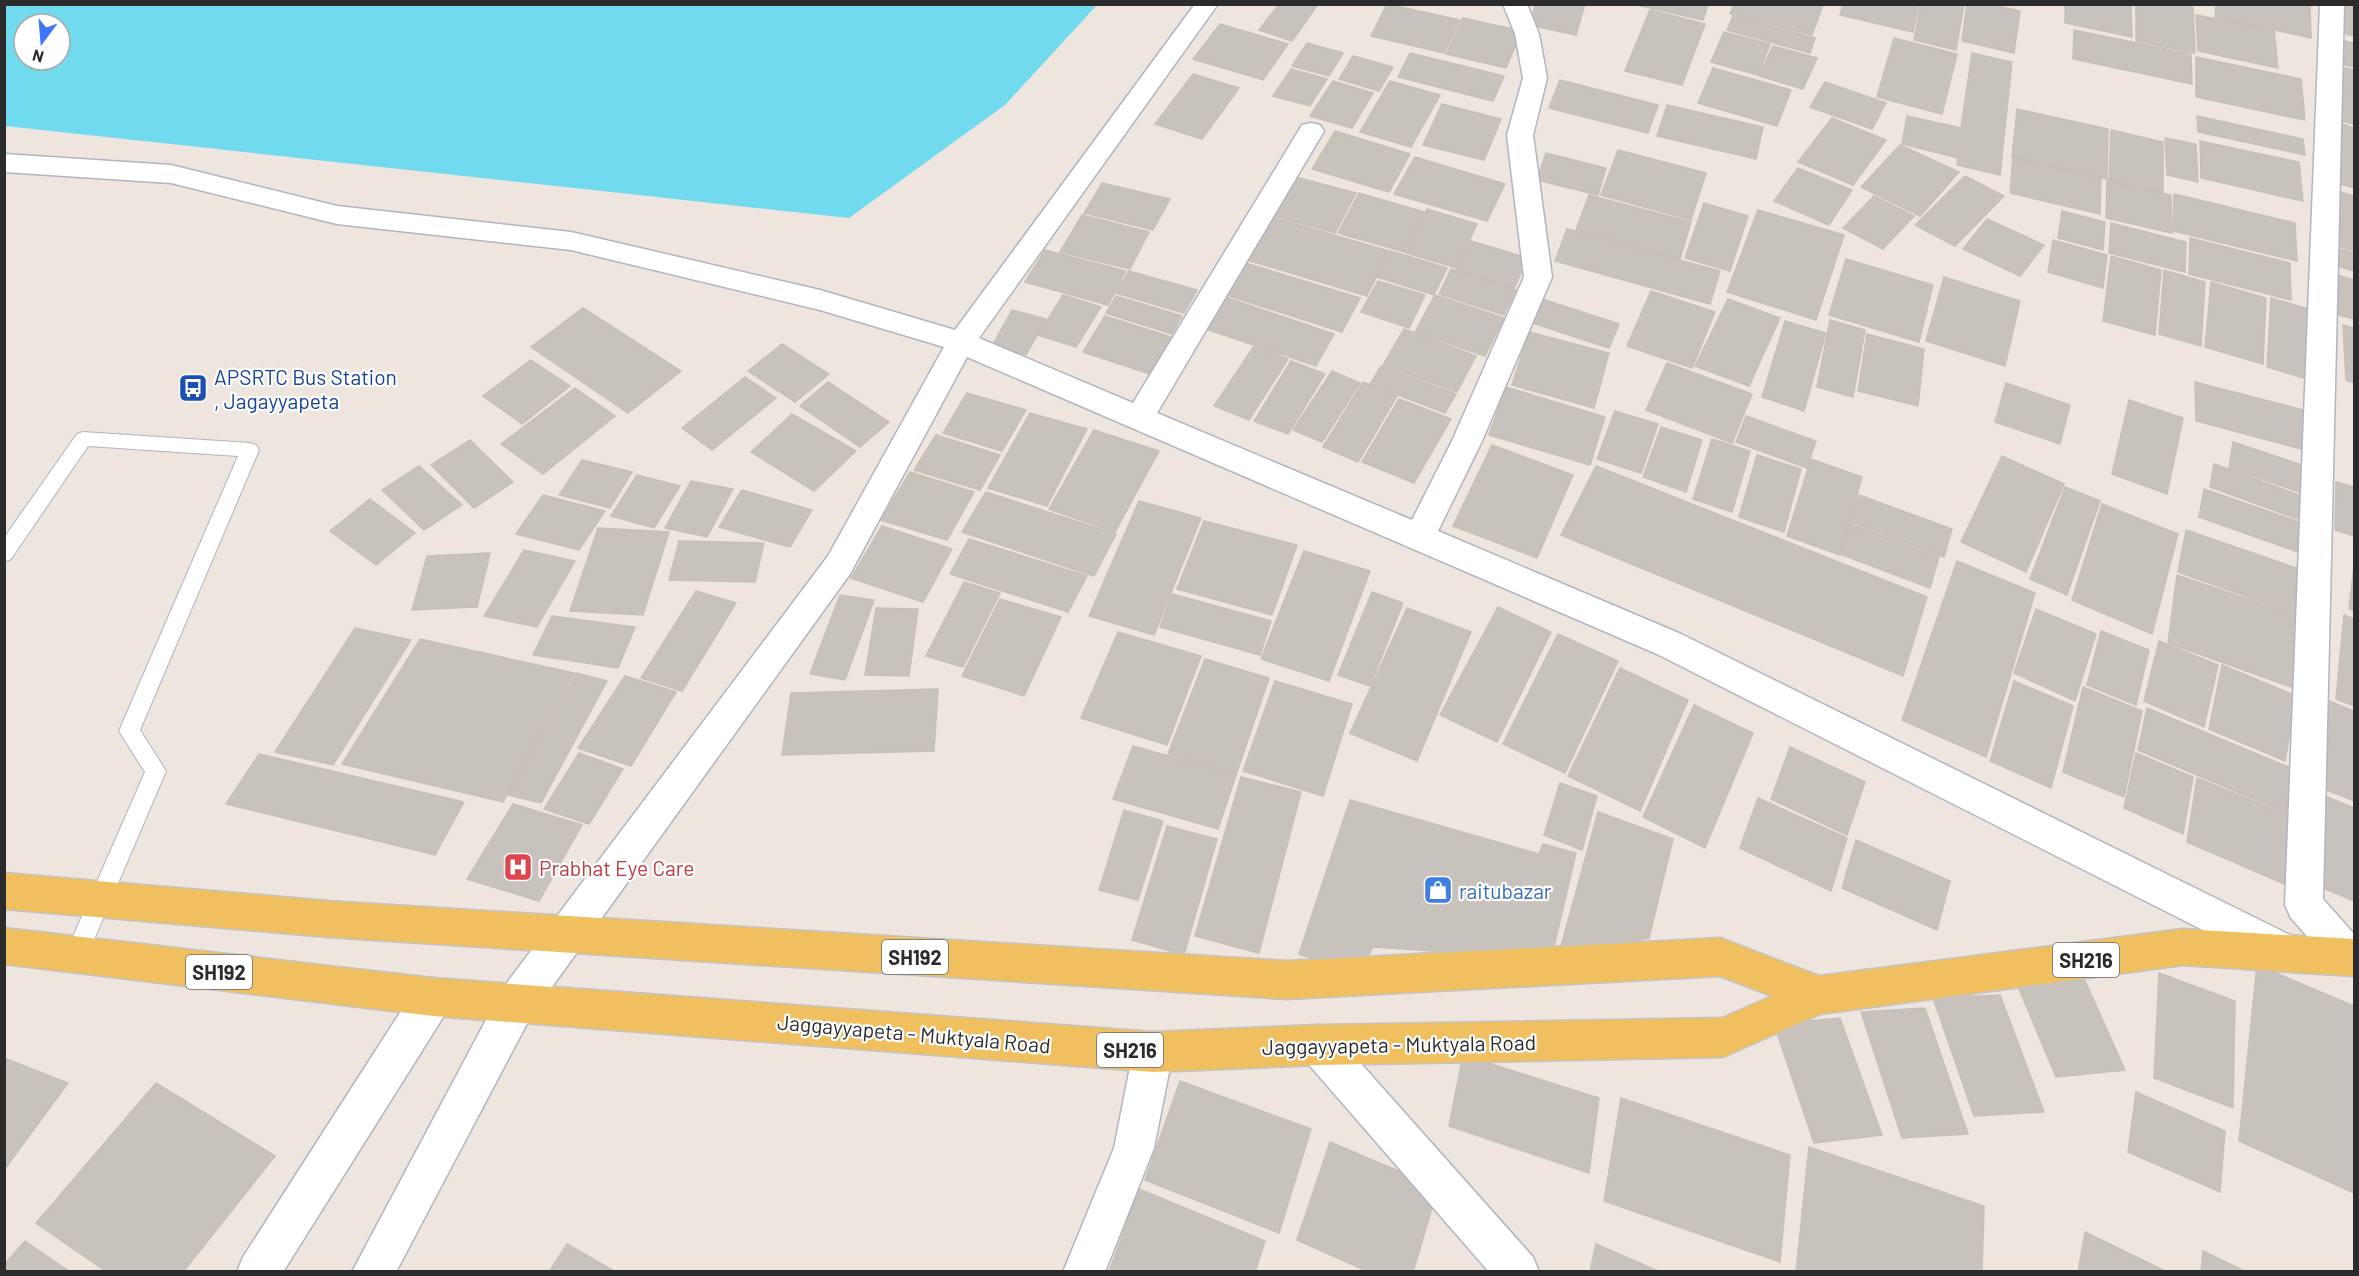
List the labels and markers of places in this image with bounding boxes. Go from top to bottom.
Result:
place label: APSRTC Bus Station , Jagayyapeta [214,364,397,413]
bus stop icon: APSRTC Bus Station , Jagayyapeta [177,372,209,404]
hospital icon: Prabhat Eye Care [502,851,534,883]
place label: Prabhat Eye Care [539,855,695,880]
shop icon: raitubazar [1422,874,1454,906]
place label: raitubazar [1459,878,1552,903]

